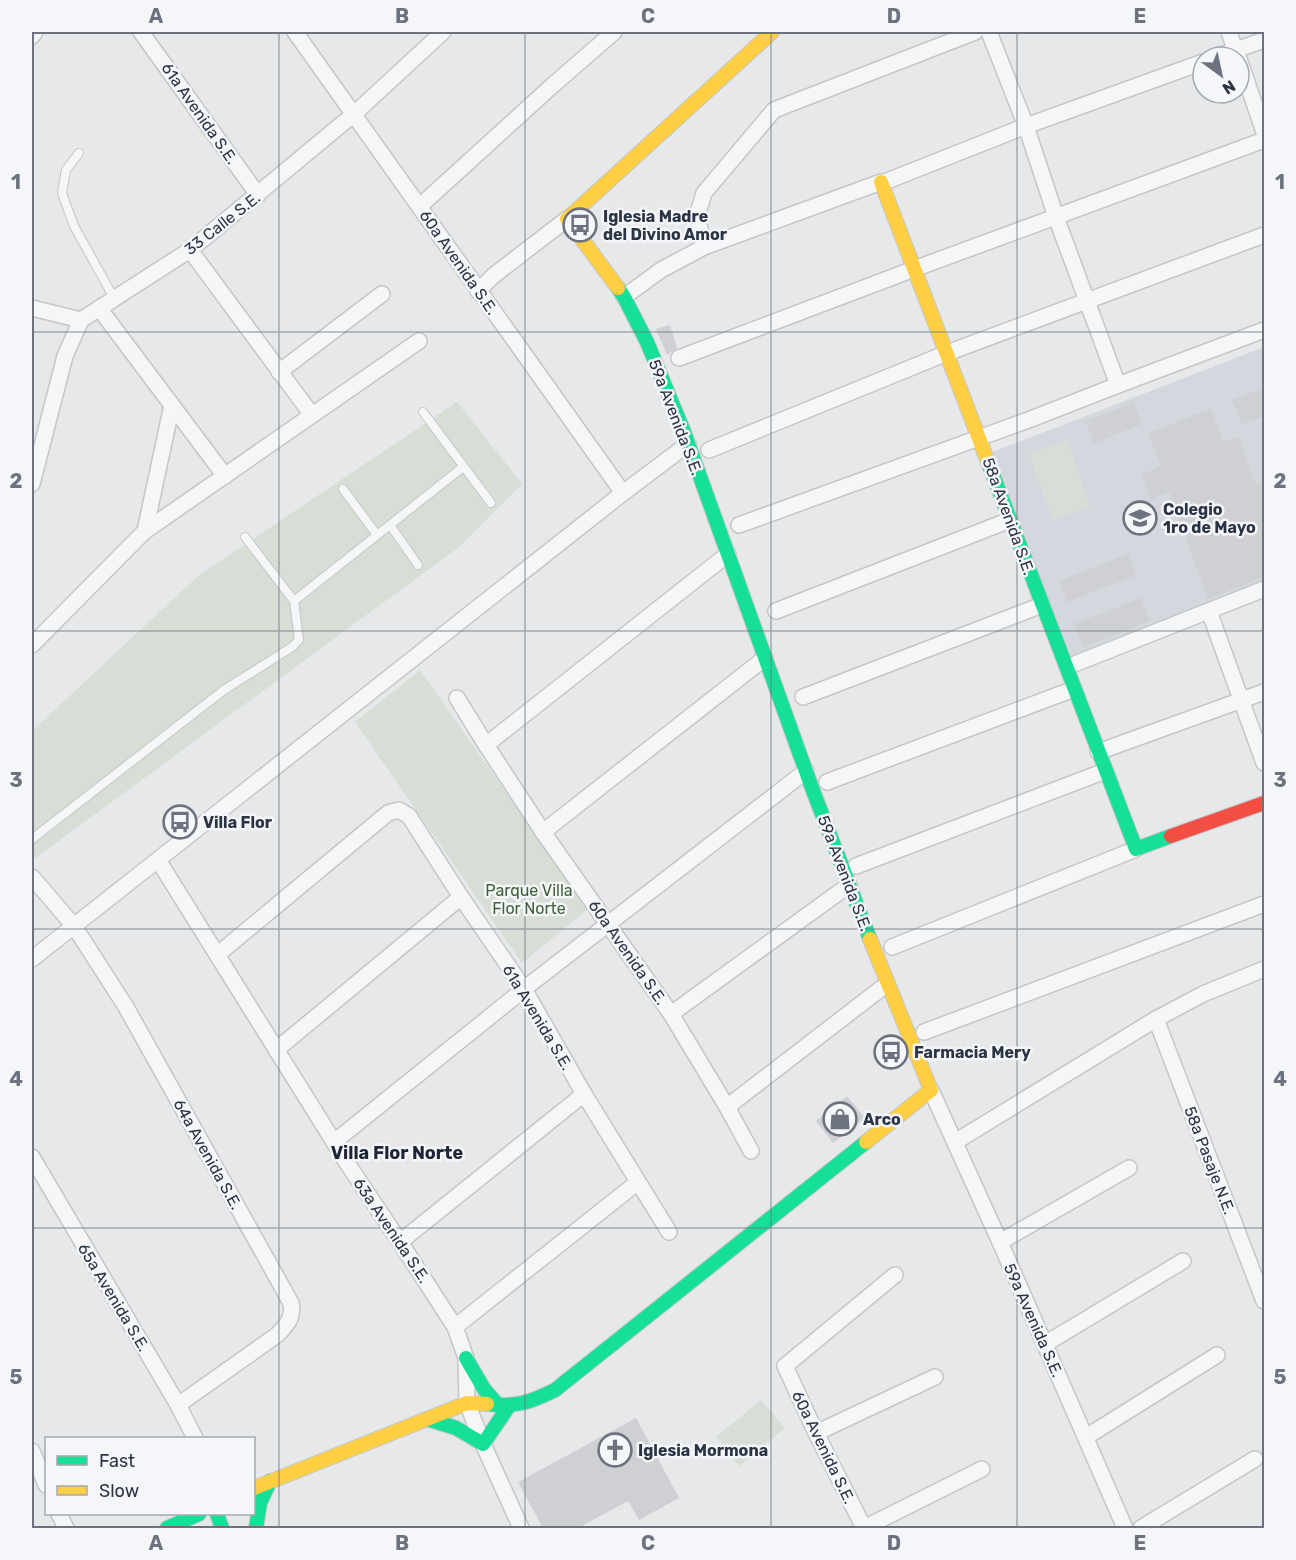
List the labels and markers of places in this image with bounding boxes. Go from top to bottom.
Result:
bus stop icon: Iglesia Madre del Divino Amor [562,207,598,243]
place label: Iglesia Madre del Divino Amor [603,207,728,244]
school or university icon: Colegio 1ro de Mayo [1122,500,1158,536]
place label: Colegio 1ro de Mayo [1163,500,1256,537]
bus stop icon: Villa Flor [162,804,198,840]
place label: Villa Flor [203,813,273,832]
bus stop icon: Farmacia Mery [873,1034,909,1070]
place label: Farmacia Mery [914,1043,1031,1062]
shop icon: Arco [822,1101,858,1137]
place label: Arco [863,1110,901,1129]
church icon: Iglesia Mormona [597,1432,633,1468]
place label: Iglesia Mormona [638,1441,768,1460]

